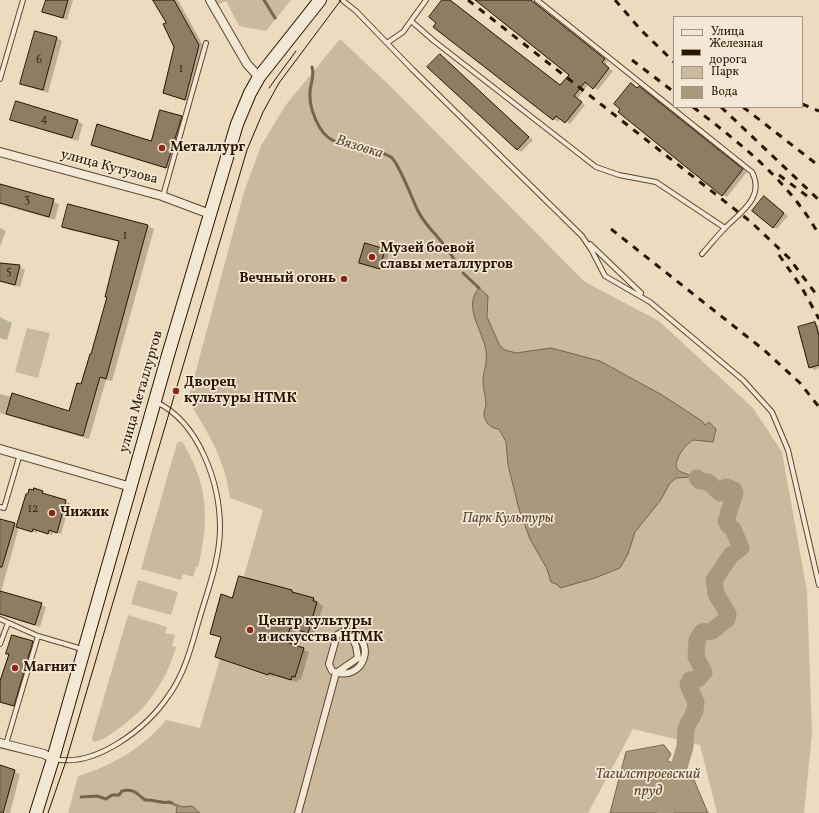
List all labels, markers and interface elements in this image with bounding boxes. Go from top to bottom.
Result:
legend [673,16,803,108]
text: Улица [711,24,744,40]
text: Железная дорога [709,36,763,68]
house number: 6 [36,54,42,68]
house number: 1 [179,63,183,77]
text: Парк [711,64,739,80]
text: Вода [711,84,738,100]
house number: 4 [40,113,48,127]
water label: Вязовка [333,132,385,164]
place label: Металлург [170,140,245,156]
marker: Металлург [157,143,167,153]
street label: улица Кутузова [58,147,160,189]
house number: 3 [24,194,30,208]
house number: 1 [123,230,127,244]
place label: Музей боевой славы металлургов [380,241,513,274]
marker: Музей боевой славы металлургов [367,252,377,262]
house number: 5 [6,266,12,280]
place label: Вечный огонь [239,271,336,287]
marker: Вечный огонь [339,274,349,284]
street label: улица Металлургов [117,329,167,455]
place label: Дворец культуры НТМК [184,375,297,408]
marker: Дворец культуры НТМК [171,386,181,396]
house number: 12 [27,503,39,517]
place label: Чижик [60,505,109,521]
marker: Чижик [47,508,57,518]
park label: Парк Культуры [462,511,554,527]
place label: Центр культуры и искусства НТМК [258,614,383,646]
marker: Центр культуры и искусства НТМК [245,625,255,635]
place label: Магнит [23,660,77,676]
marker: Магнит [10,663,20,673]
water label: Тагилстроевский пруд [596,766,700,801]

